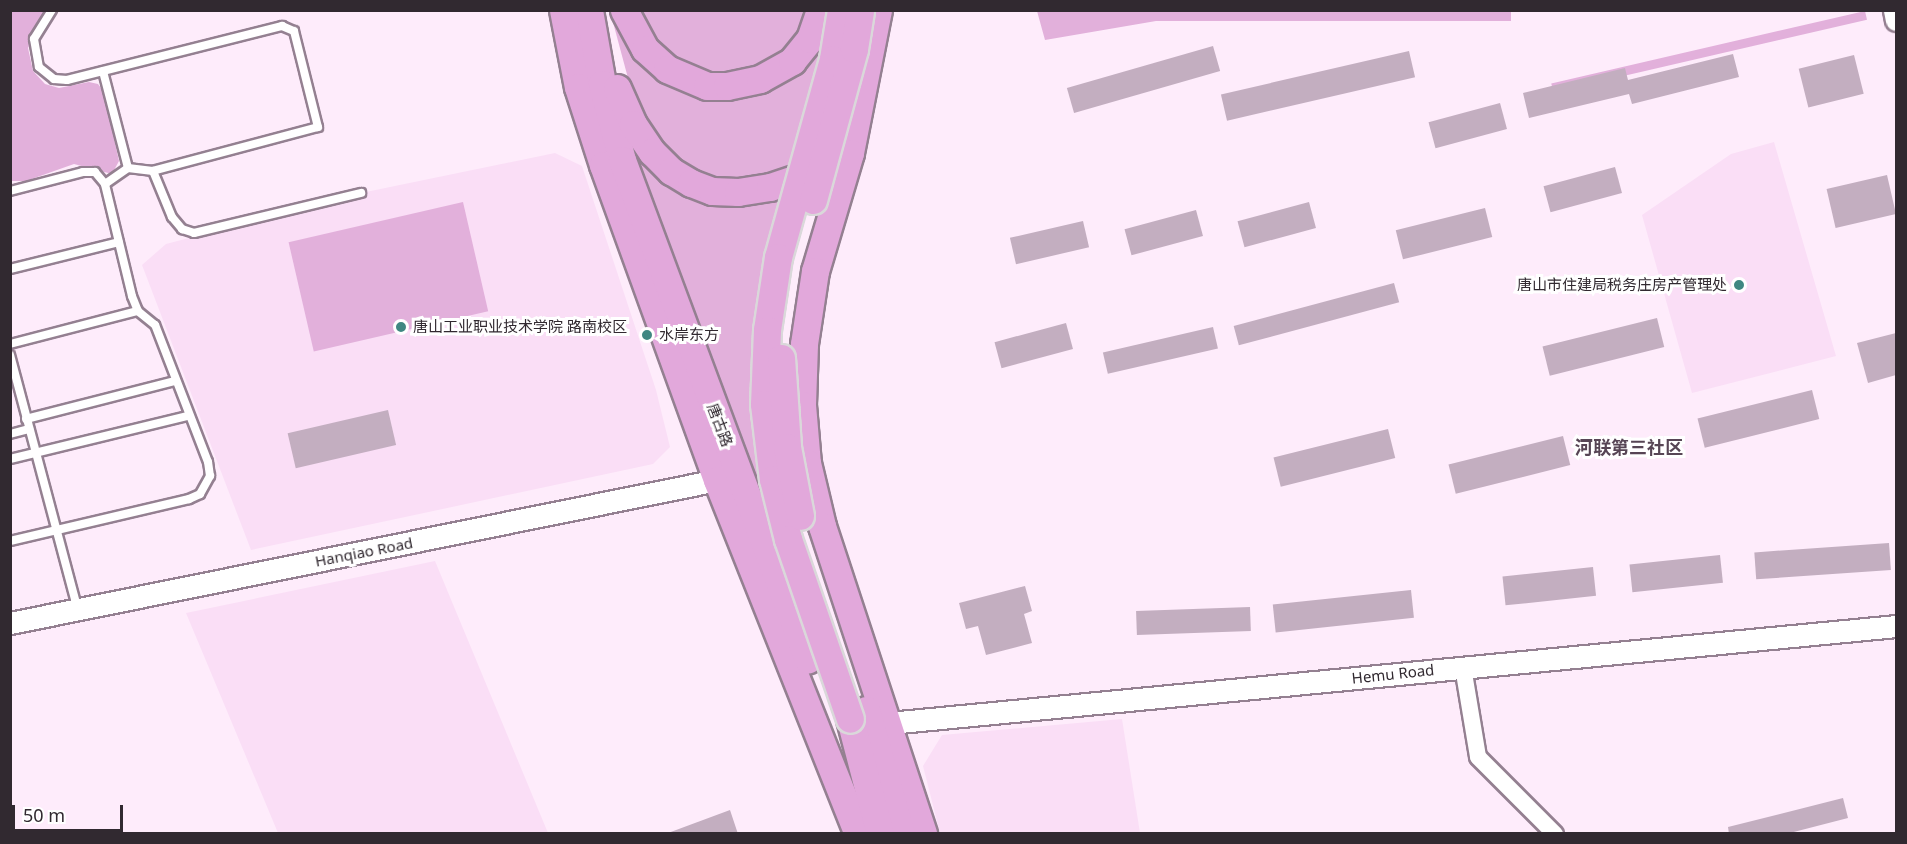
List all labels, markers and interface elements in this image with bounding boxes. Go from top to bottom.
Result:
place label: 唐山市住建局税务庄房产管理处 [1517,276,1727,294]
marker: 唐山市住建局税务庄房产管理处 [1732,278,1746,292]
place label: 唐山工业职业技术学院 路南校区 [413,318,627,336]
marker: 唐山工业职业技术学院 路南校区 [394,320,408,334]
place label: 水岸东方 [659,326,719,344]
marker: 水岸东方 [640,328,654,342]
street label: 唐古路 [704,401,736,449]
district label: 河联第三社区 [1575,436,1683,458]
street label: Hanqiao Road [314,534,414,570]
street label: Hemu Road [1351,661,1435,687]
scale bar [15,793,126,831]
text: 50 m [23,803,65,827]

